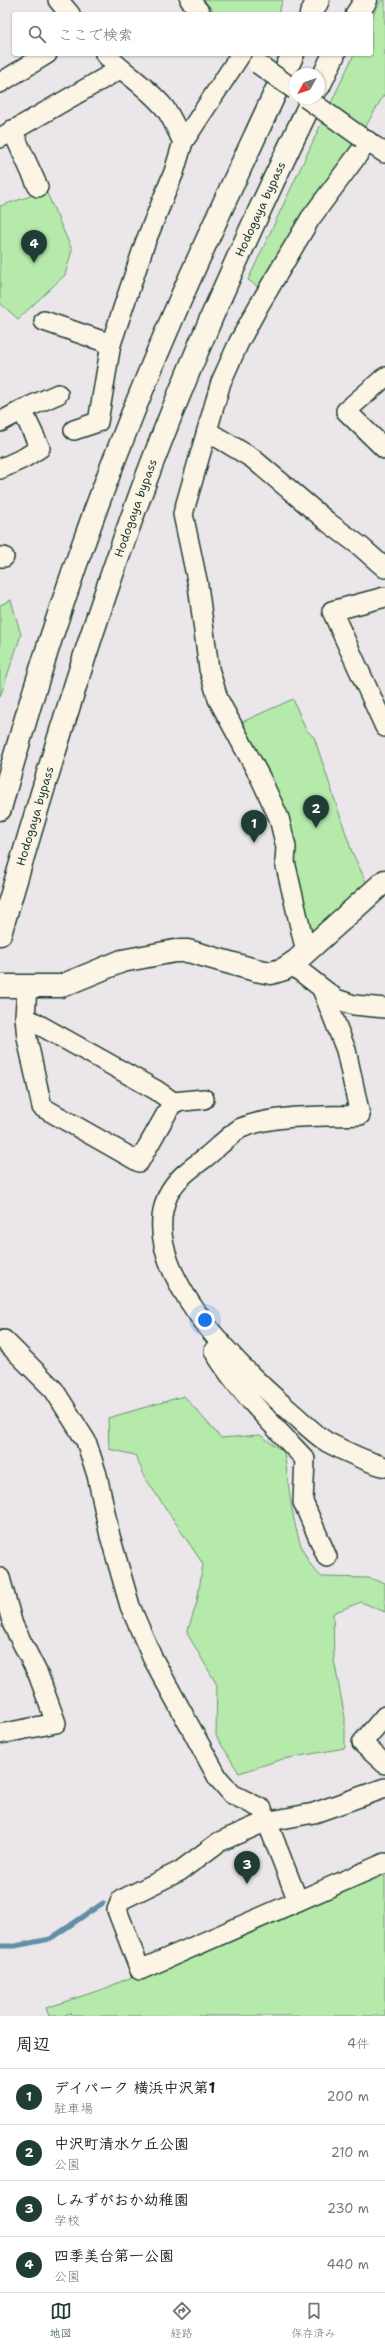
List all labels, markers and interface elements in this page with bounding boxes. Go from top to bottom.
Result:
search box [12,12,373,56]
icon: search [26,23,48,45]
text: ここで検索 [58,25,133,45]
north arrow [289,68,325,104]
street label: Hodogaya bypass [231,159,289,259]
pin: 4 [21,230,47,263]
street label: Hodogaya bypass [111,457,161,559]
street label: Hodogaya bypass [13,764,58,868]
pin: 2 [303,795,329,828]
pin: 1 [241,810,267,843]
your location [195,1310,215,1330]
pin: 3 [234,1851,260,1884]
text: 周辺 [16,2033,50,2055]
text: 4件 [347,2035,369,2052]
text: デイパーク 横浜中沢第1 [54,2078,215,2098]
text: 1 [26,2088,32,2105]
text: 200 m [327,2088,369,2105]
text: 駐車場 [54,2100,93,2117]
text: 中沢町清水ケ丘公園 [54,2134,189,2154]
text: 2 [24,2144,34,2161]
text: 210 m [331,2144,369,2161]
text: 公園 [54,2156,80,2173]
text: しみずがおか幼稚園 [54,2190,189,2210]
text: 3 [24,2200,34,2217]
text: 230 m [327,2200,369,2217]
text: 学校 [54,2212,80,2229]
text: 四季美台第一公園 [54,2246,174,2266]
text: 4 [24,2256,34,2273]
text: 440 m [327,2256,369,2273]
text: 公園 [54,2268,80,2285]
tab: 地図 [50,2300,72,2341]
tab: 経路 [171,2300,193,2341]
tab: 保存済み [292,2300,336,2341]

